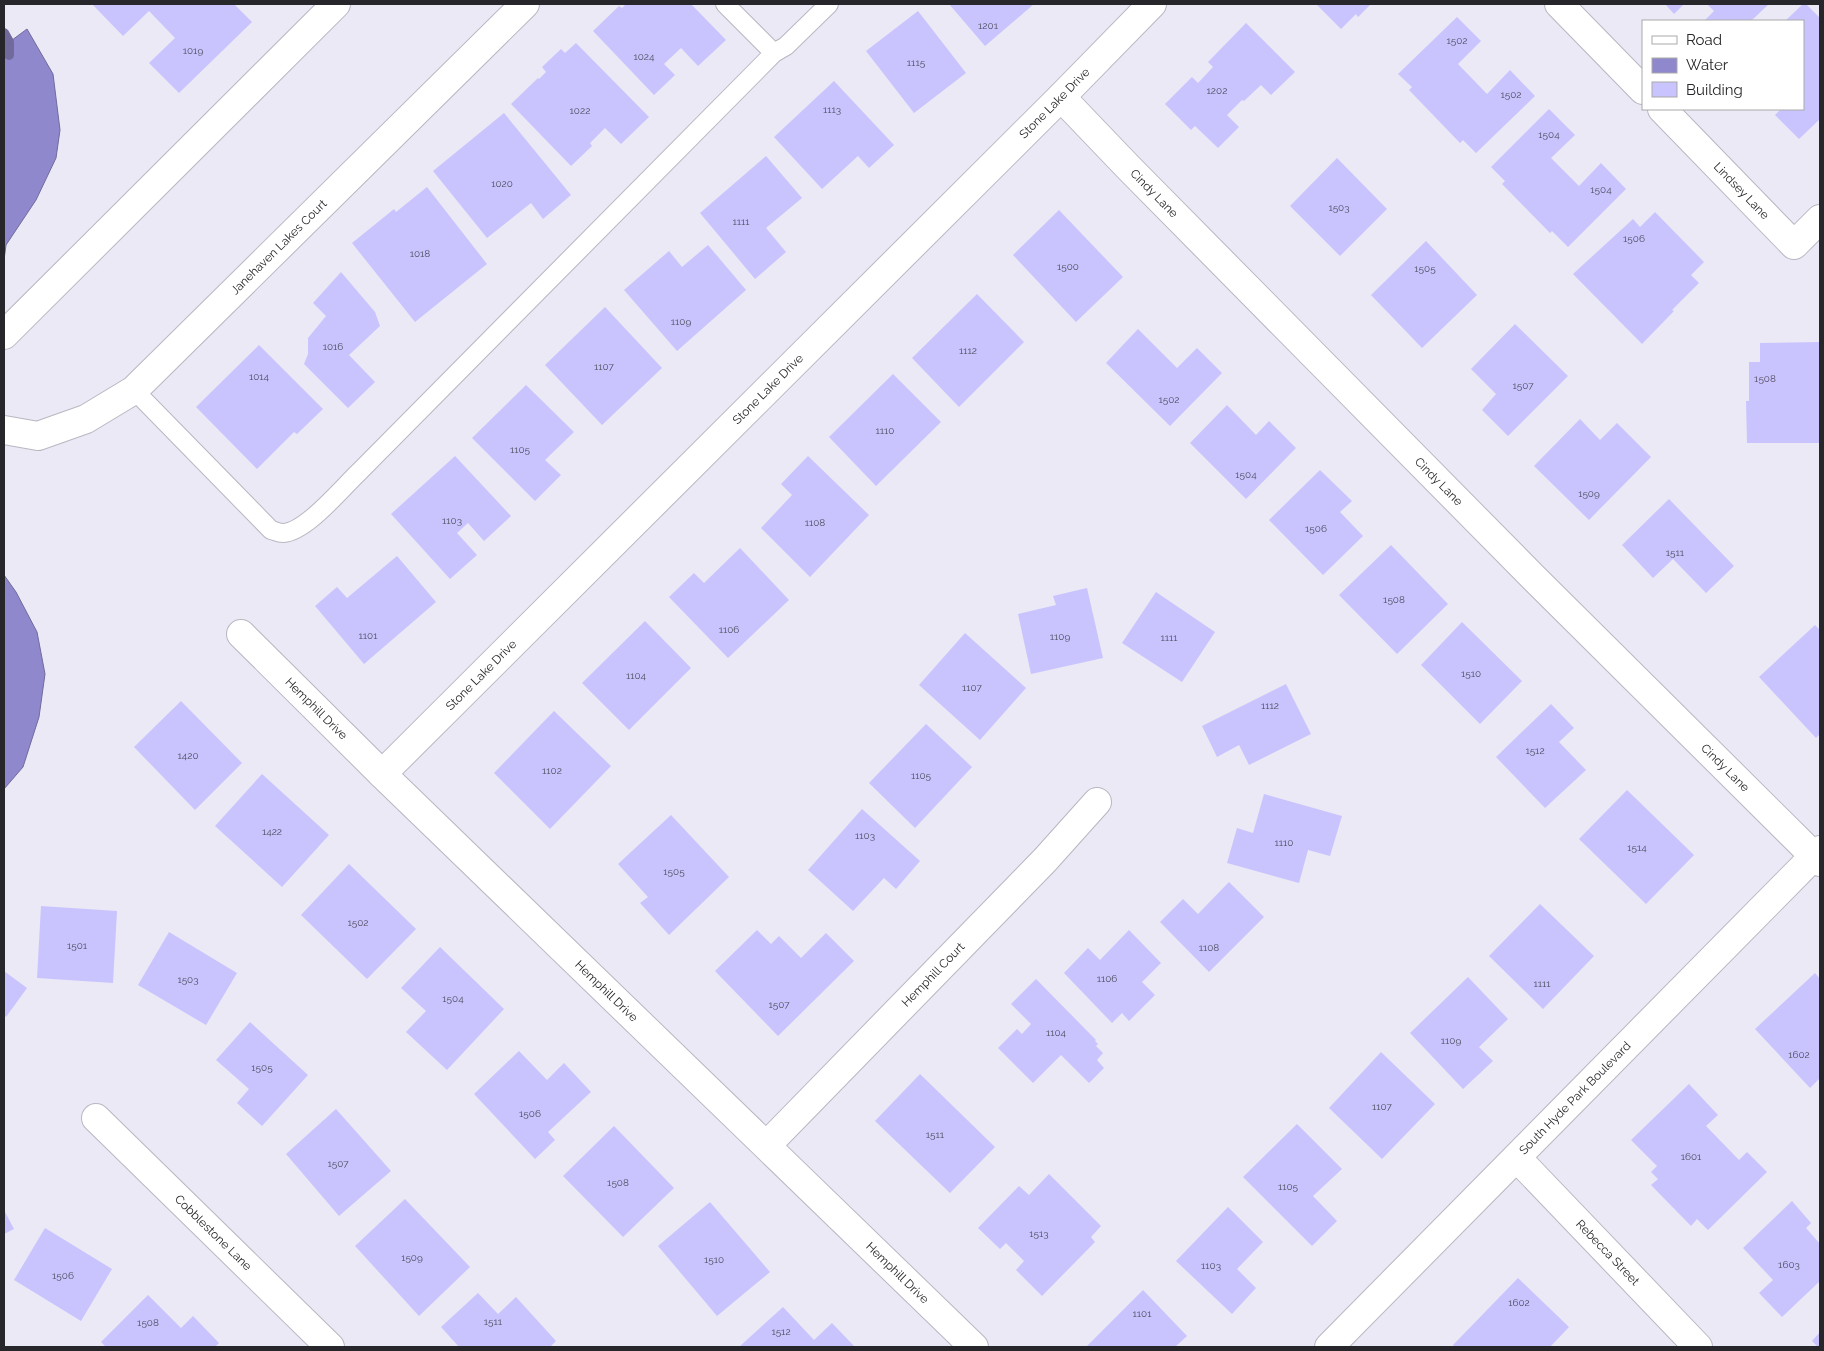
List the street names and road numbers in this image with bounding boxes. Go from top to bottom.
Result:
street label: Stone Lake Drive [1017,65,1093,141]
street label: Lindsey Lane [1711,160,1772,222]
street label: Cindy Lane [1127,166,1181,220]
street label: Janehaven Lakes Court [228,197,330,297]
street label: Stone Lake Drive [730,351,806,427]
street label: Cindy Lane [1412,454,1466,509]
street label: Stone Lake Drive [443,637,519,713]
street label: Hemphill Drive [282,675,350,742]
street label: Cindy Lane [1698,741,1752,795]
street label: Hemphill Court [899,940,967,1010]
street label: Hemphill Drive [572,958,641,1025]
street label: South Hyde Park Boulevard [1516,1039,1634,1157]
street label: Cobblestone Lane [172,1192,255,1273]
street label: Rebecca Street [1573,1217,1642,1288]
street label: Hemphill Drive [863,1239,932,1306]

